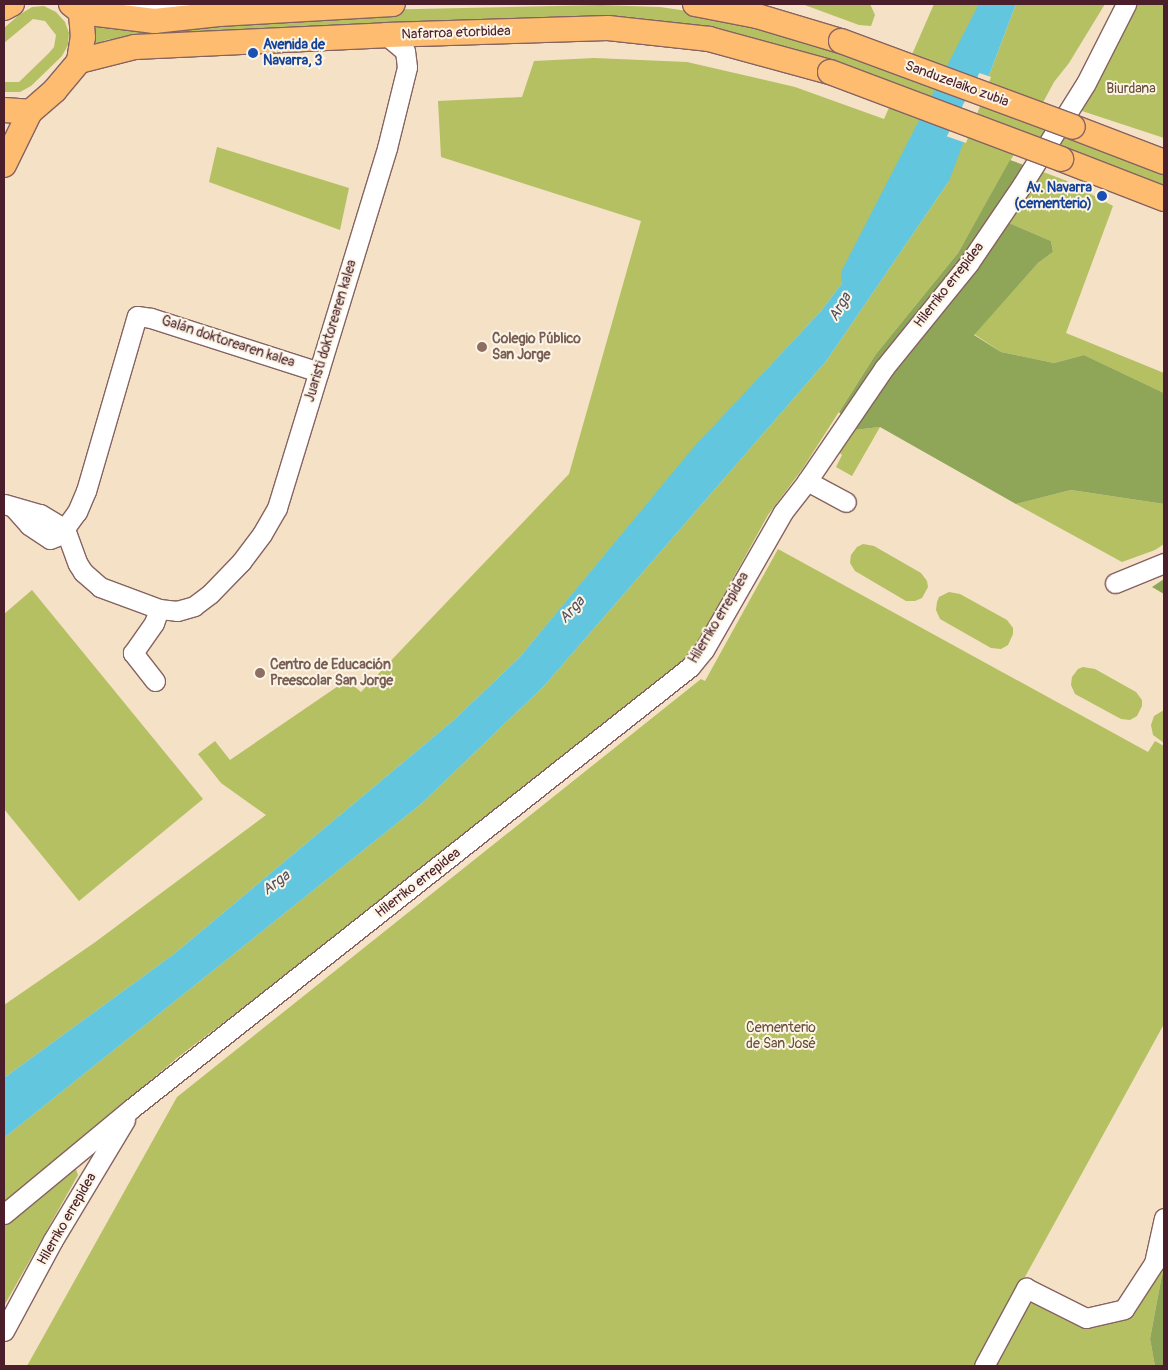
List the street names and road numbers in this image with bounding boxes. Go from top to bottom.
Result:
street label: Nafarroa etorbidea [401,23,511,43]
street label: Sanduzelaiko zubia [903,57,1011,111]
street label: Hilerriko errepidea [911,239,987,331]
street label: Juaristi doktorearen kalea [301,258,361,404]
street label: Galán doktorearen kalea [159,312,297,372]
street label: Hilerriko errepidea [685,569,753,667]
street label: Hilerriko errepidea [372,845,464,921]
street label: Hilerriko errepidea [34,1170,100,1268]

